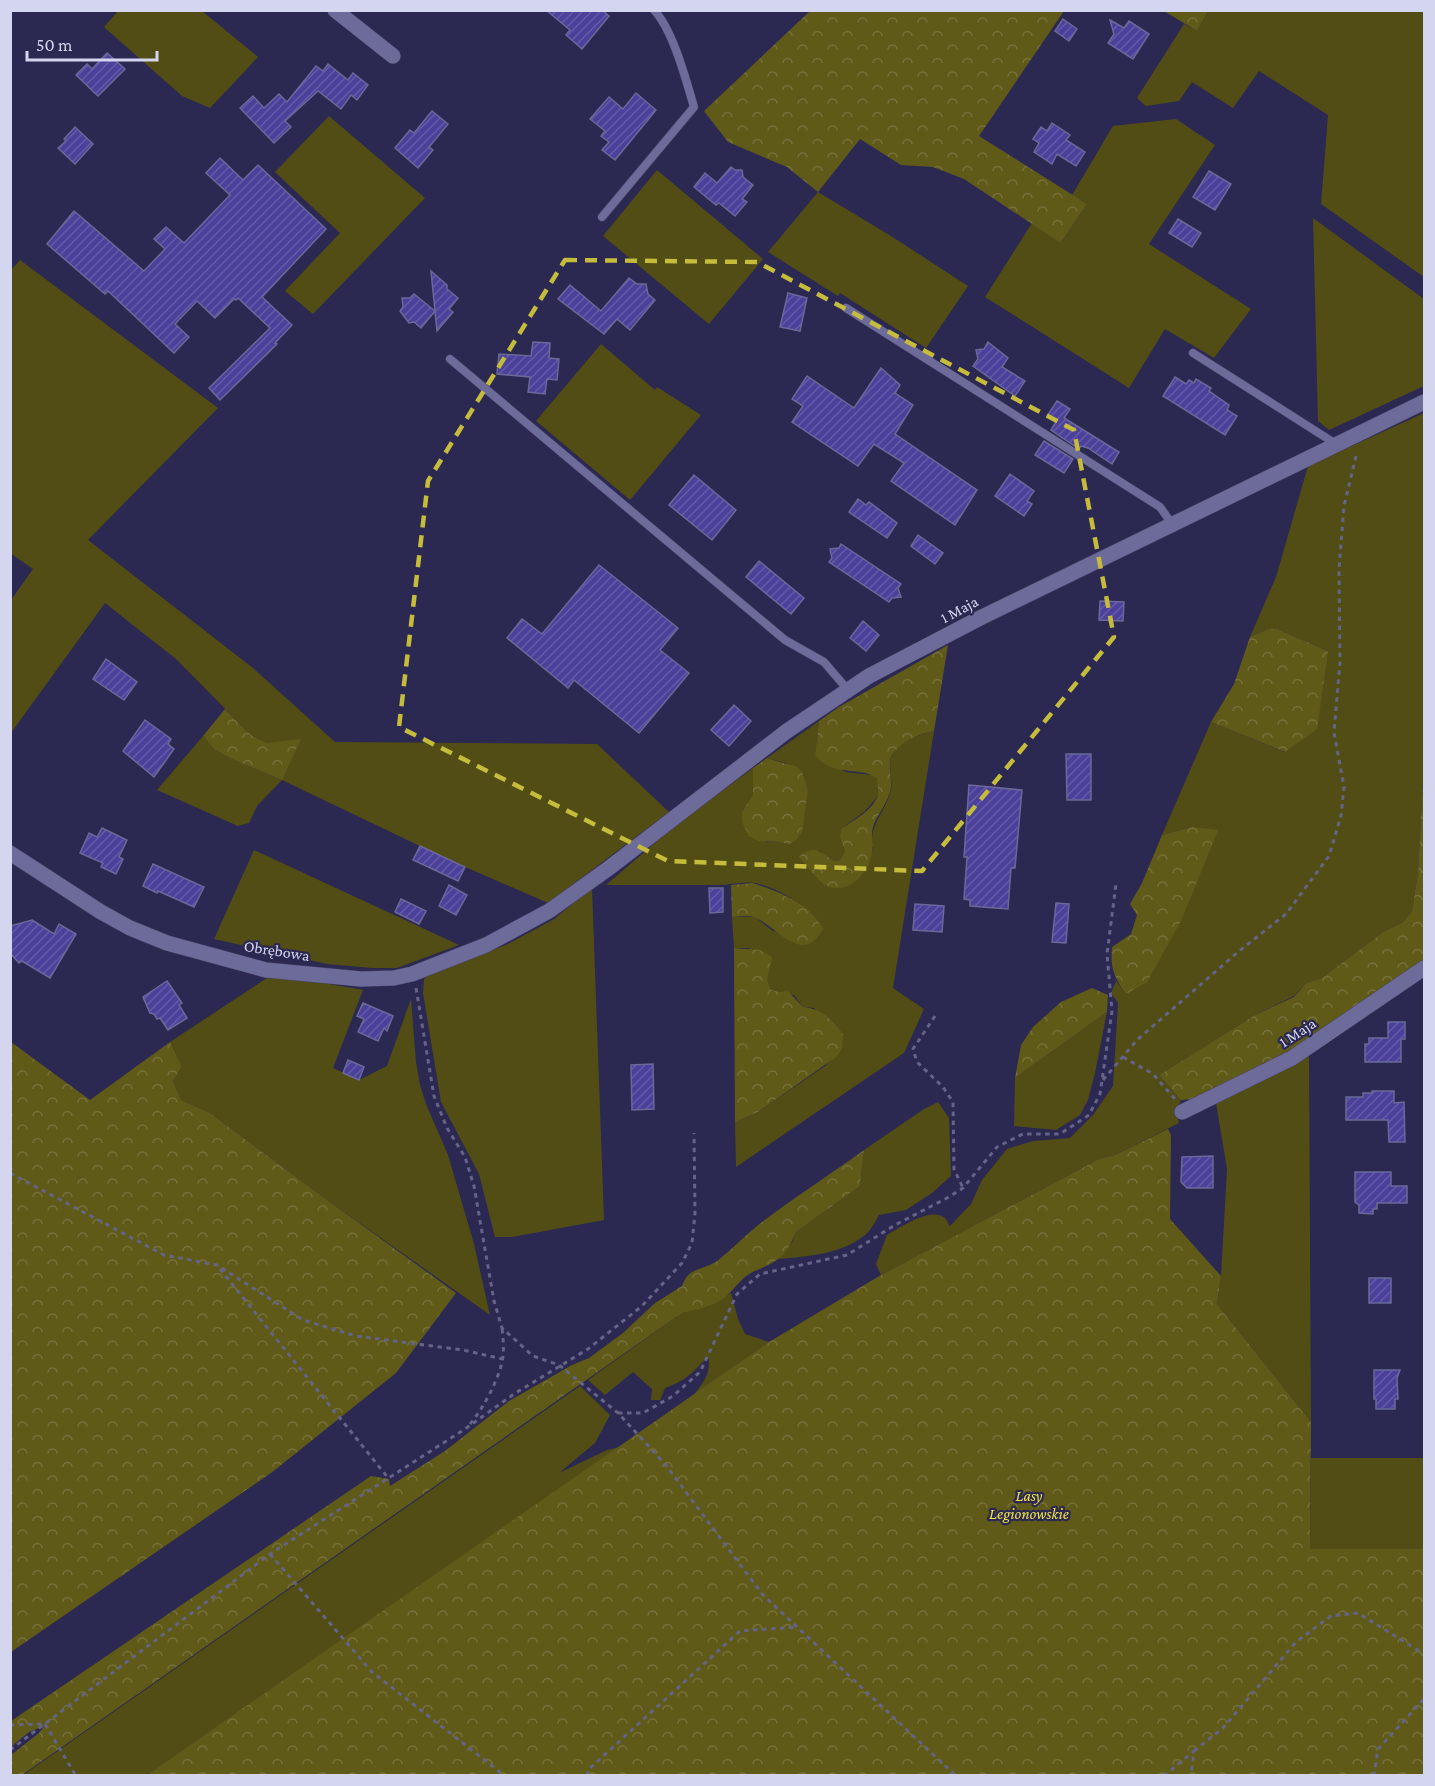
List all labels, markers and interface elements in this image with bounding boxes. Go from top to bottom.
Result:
scale bar [27,24,158,62]
text: 50 m [36,35,73,55]
street label: 1 Maja [937,592,982,627]
street label: Obrębowa [243,937,312,965]
street label: 1 Maja [1276,1014,1320,1051]
park label: Lasy Legionowskie [989,1487,1069,1523]

